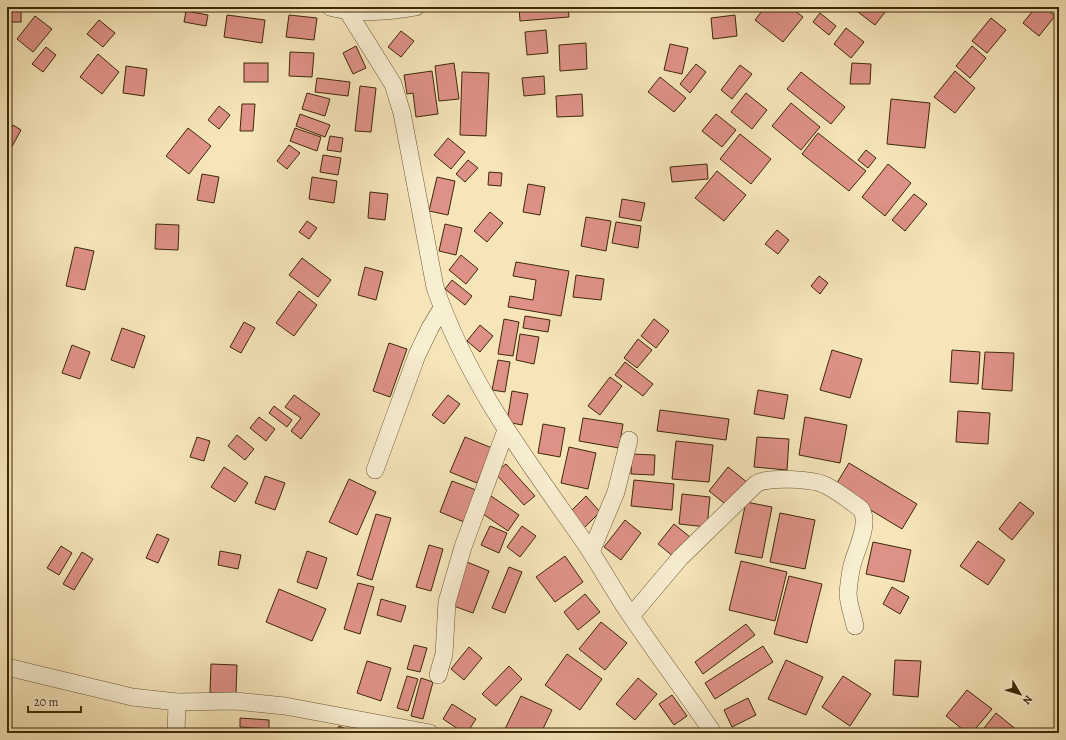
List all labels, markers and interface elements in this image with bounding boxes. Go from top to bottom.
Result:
north arrow [1000,674,1040,714]
scale bar [28,688,81,714]
text: N [1019,692,1036,708]
text: 20 m [34,694,58,710]

